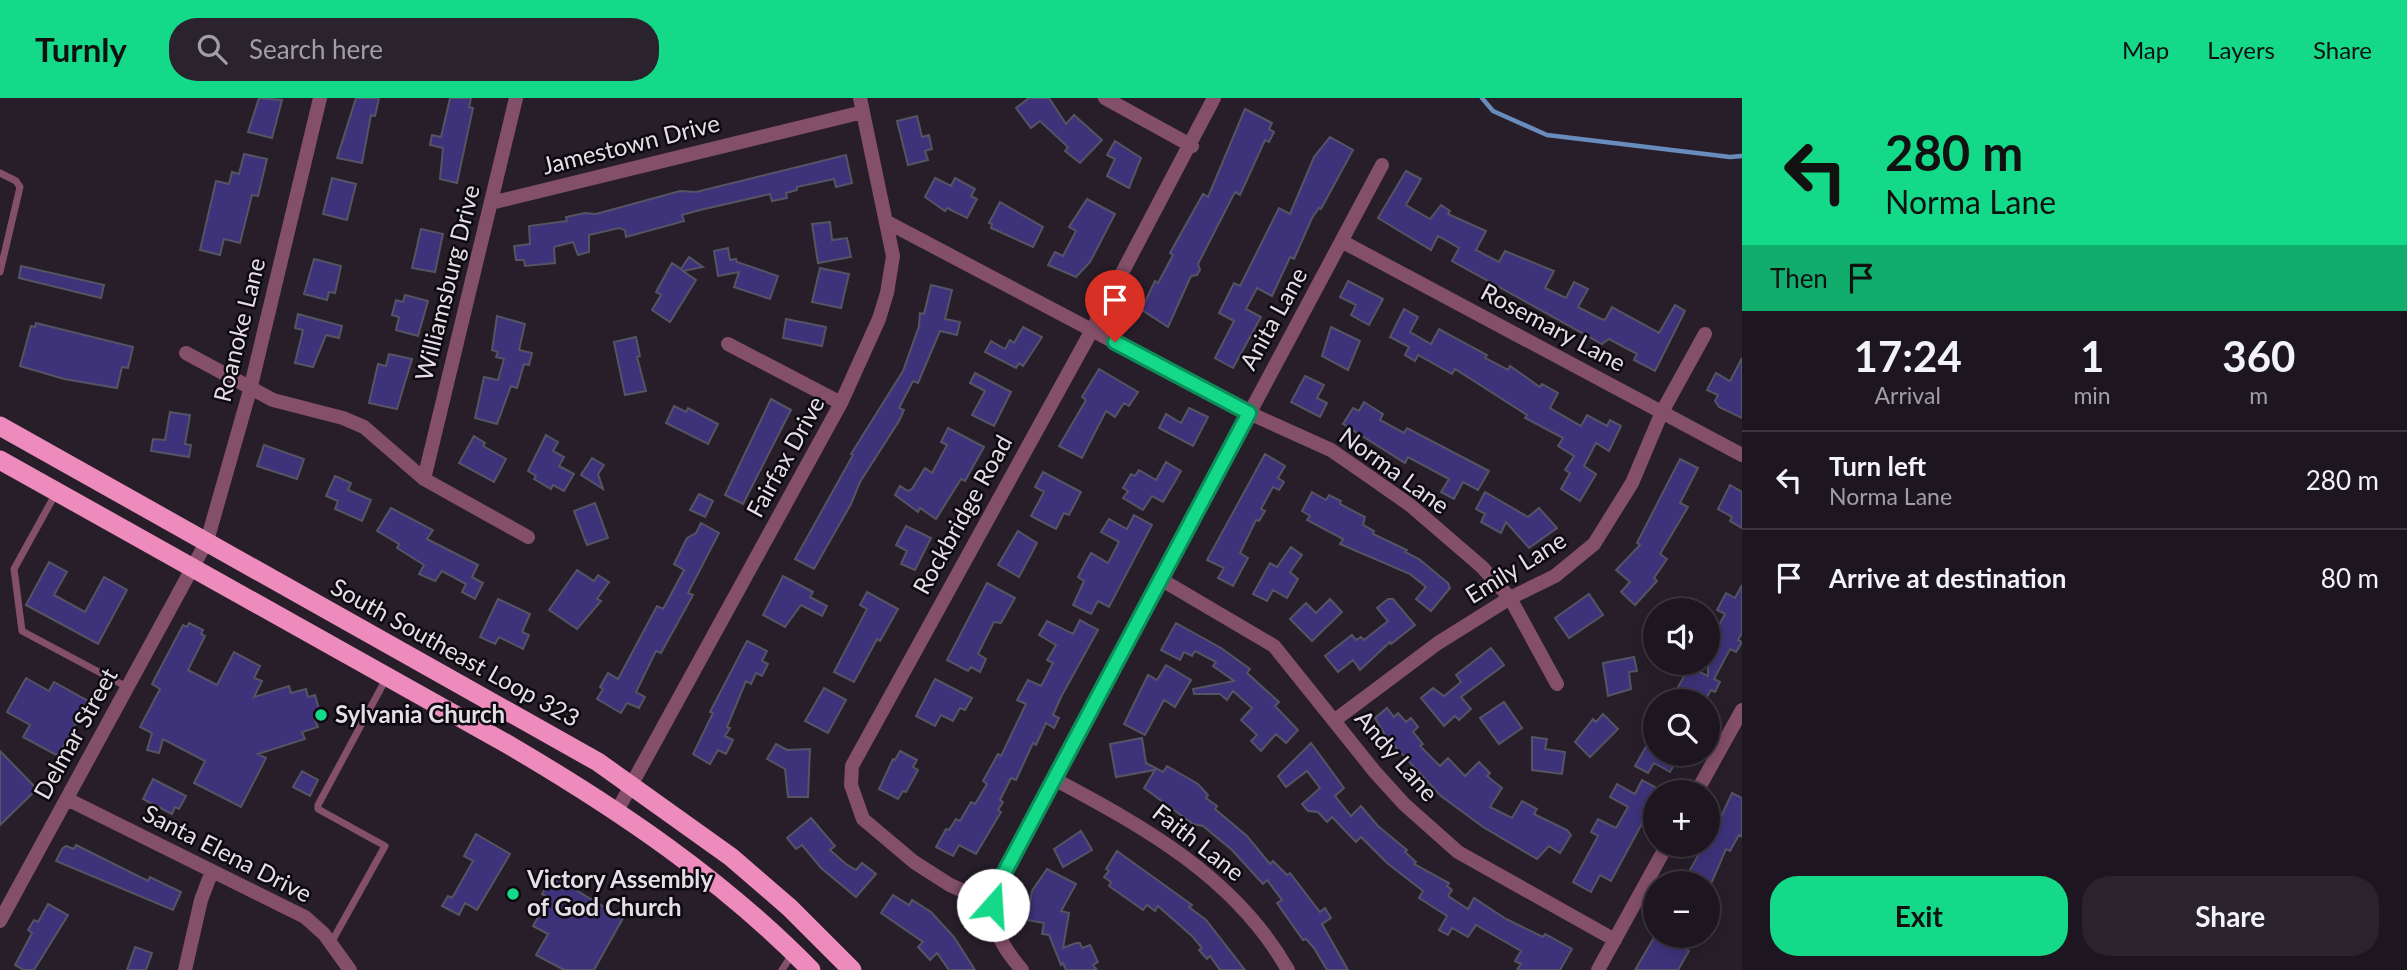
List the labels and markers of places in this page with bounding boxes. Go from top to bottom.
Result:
pin [1085,270,1145,342]
place label: Sylvania Church [335,699,505,728]
marker: Sylvania Church [313,707,329,723]
place label: Victory Assembly of God Church [526,864,713,921]
marker: Victory Assembly of God Church [505,886,521,902]

